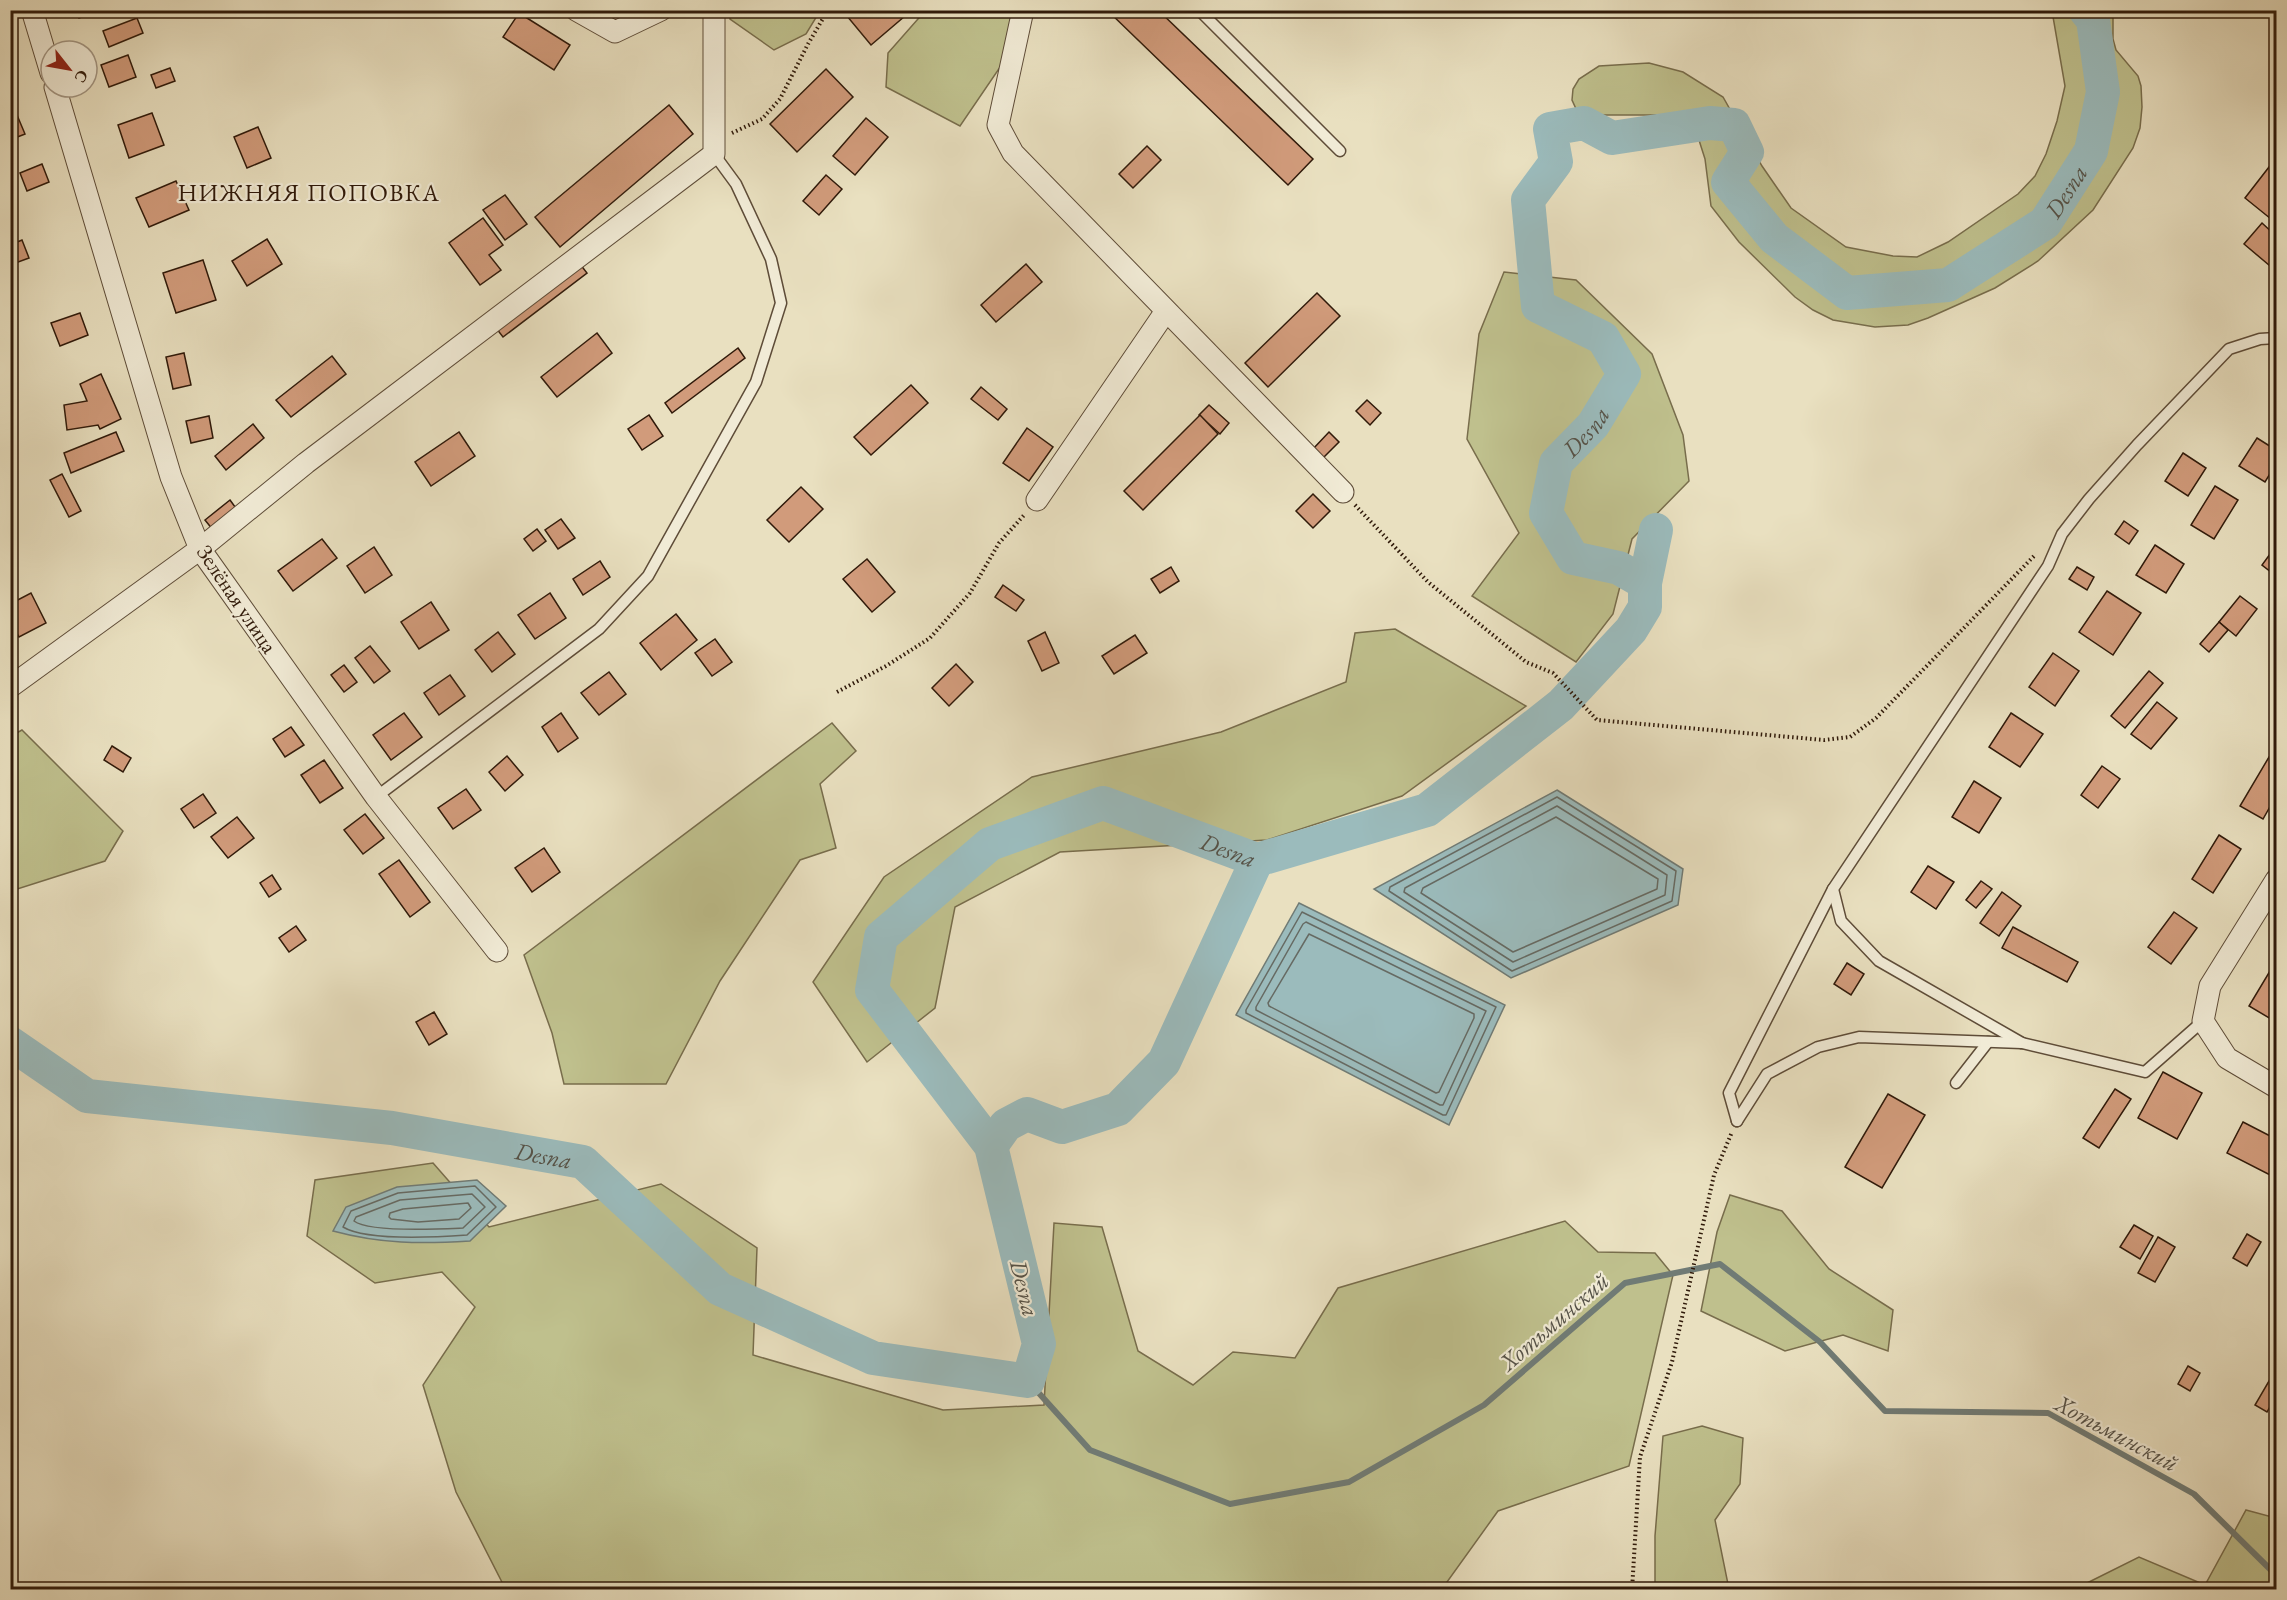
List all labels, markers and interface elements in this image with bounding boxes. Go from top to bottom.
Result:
north arrow [39,39,99,99]
text: С [70,66,93,87]
water label: Desna [2036,159,2094,225]
district label: НИЖНЯЯ ПОПОВКА [178,177,440,208]
water label: Desna [1554,401,1616,464]
street label: Зелёная улица [190,539,284,659]
water label: Desna [1195,825,1261,874]
water label: Desna [512,1135,574,1175]
water label: Desna [1003,1255,1047,1320]
water label: Хотьминский [1491,1265,1615,1378]
water label: Хотьминский [2048,1387,2184,1478]

